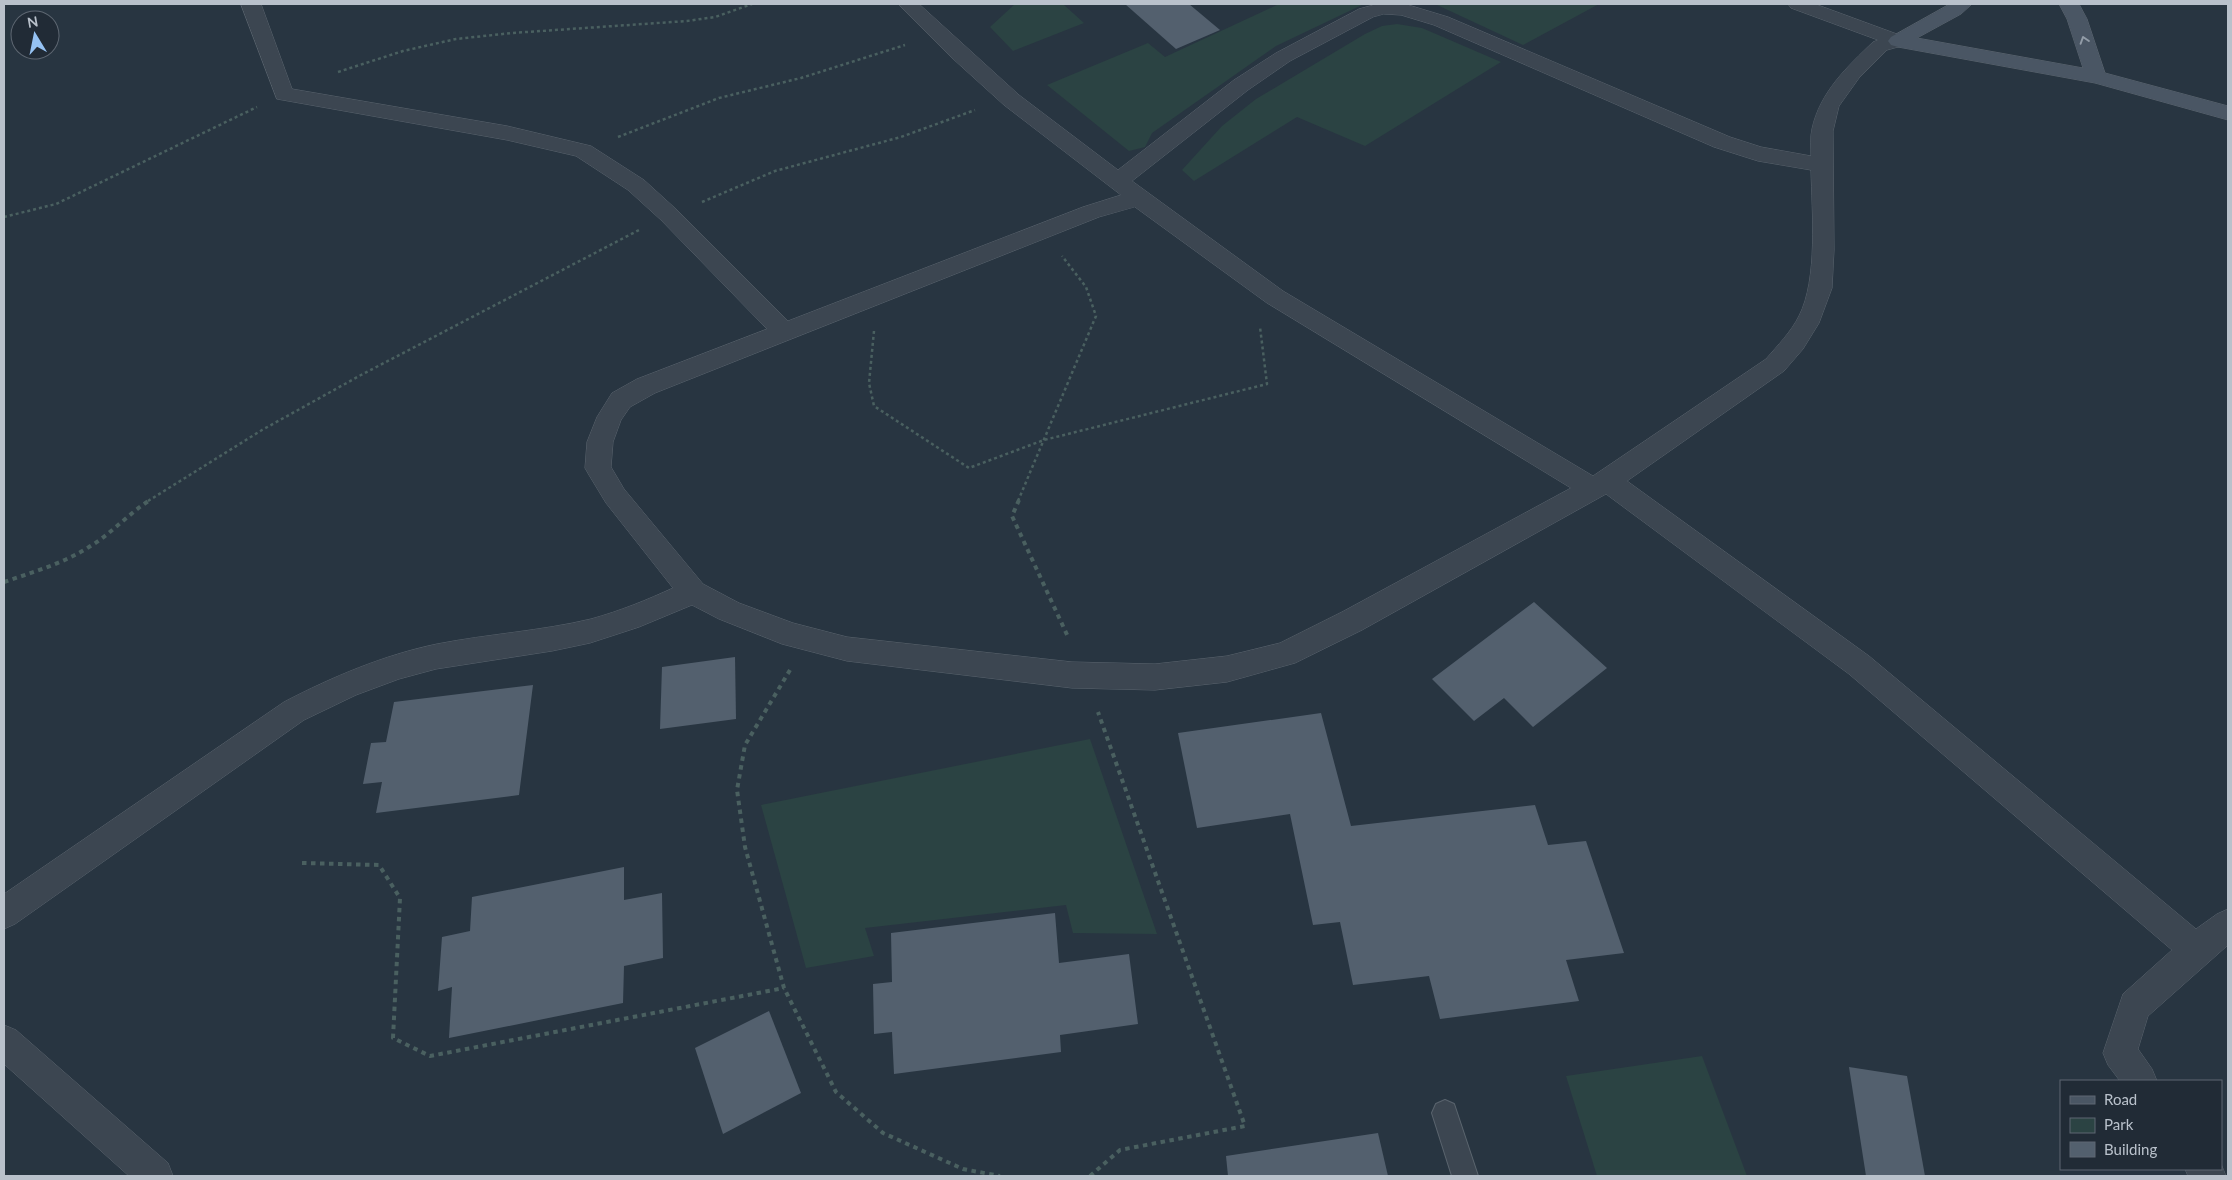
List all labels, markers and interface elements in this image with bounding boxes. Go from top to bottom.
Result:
north arrow [10,10,60,60]
text: N [26,12,39,31]
one-way arrow [2080,36,2090,45]
legend [2060,1080,2222,1170]
text: Road [2104,1090,2137,1108]
text: Park [2104,1115,2134,1133]
text: Building [2104,1140,2157,1158]

